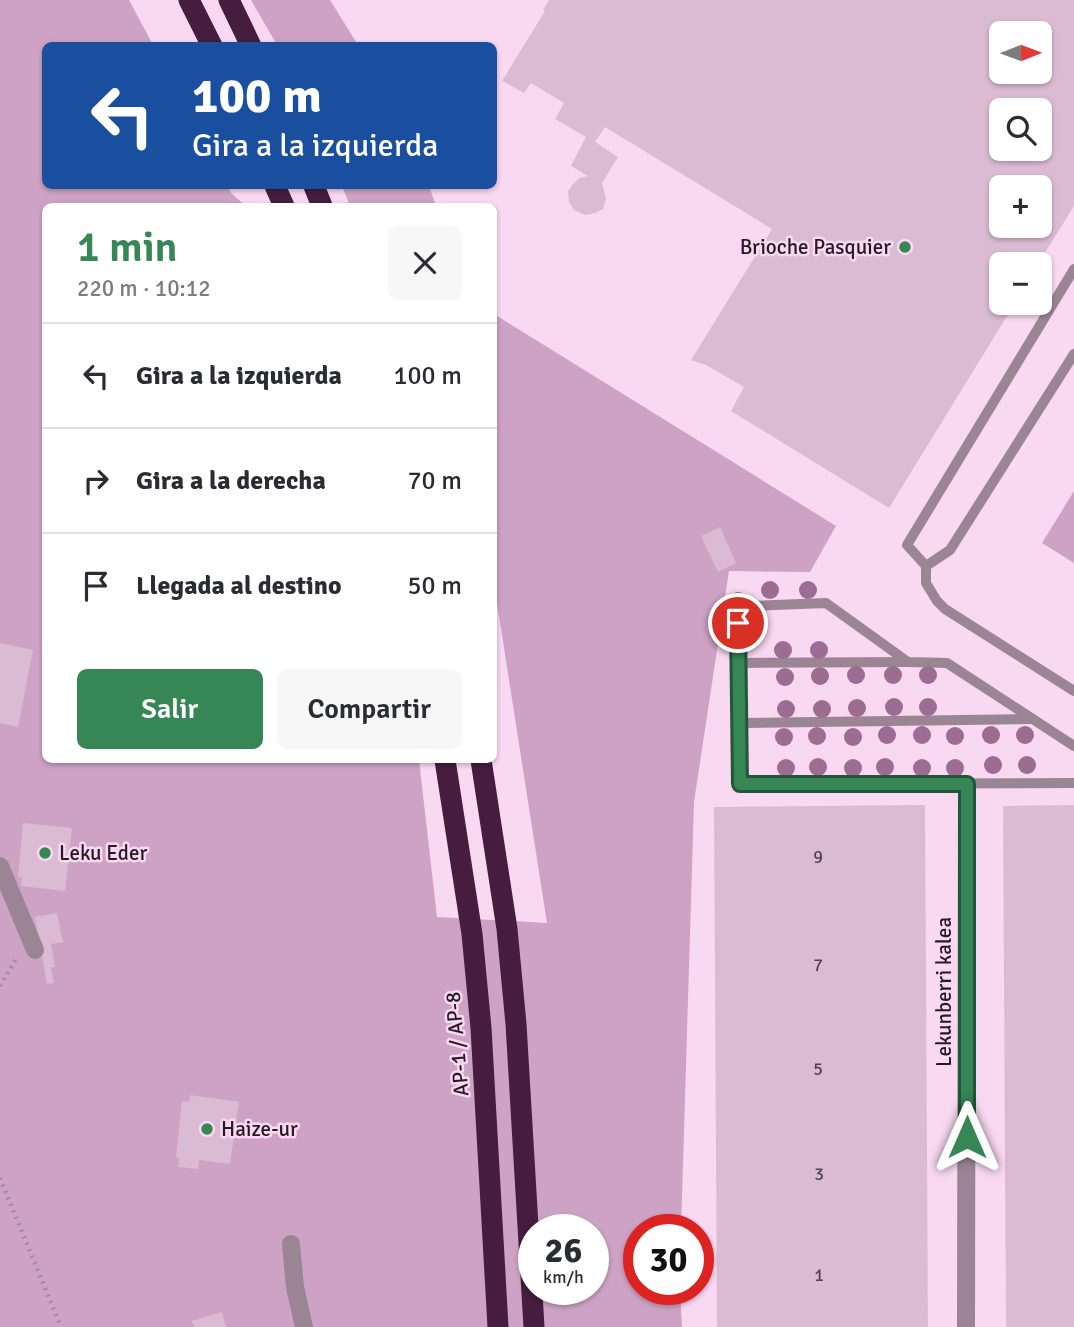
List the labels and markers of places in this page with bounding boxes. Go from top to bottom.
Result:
place label: Brioche Pasquier [740,234,891,260]
marker: Brioche Pasquier [897,239,913,255]
pin [708,593,768,653]
place label: Leku Eder [59,840,148,866]
marker: Leku Eder [37,845,53,861]
place label: Haize-ur [221,1116,298,1142]
marker: Haize-ur [199,1121,215,1137]

